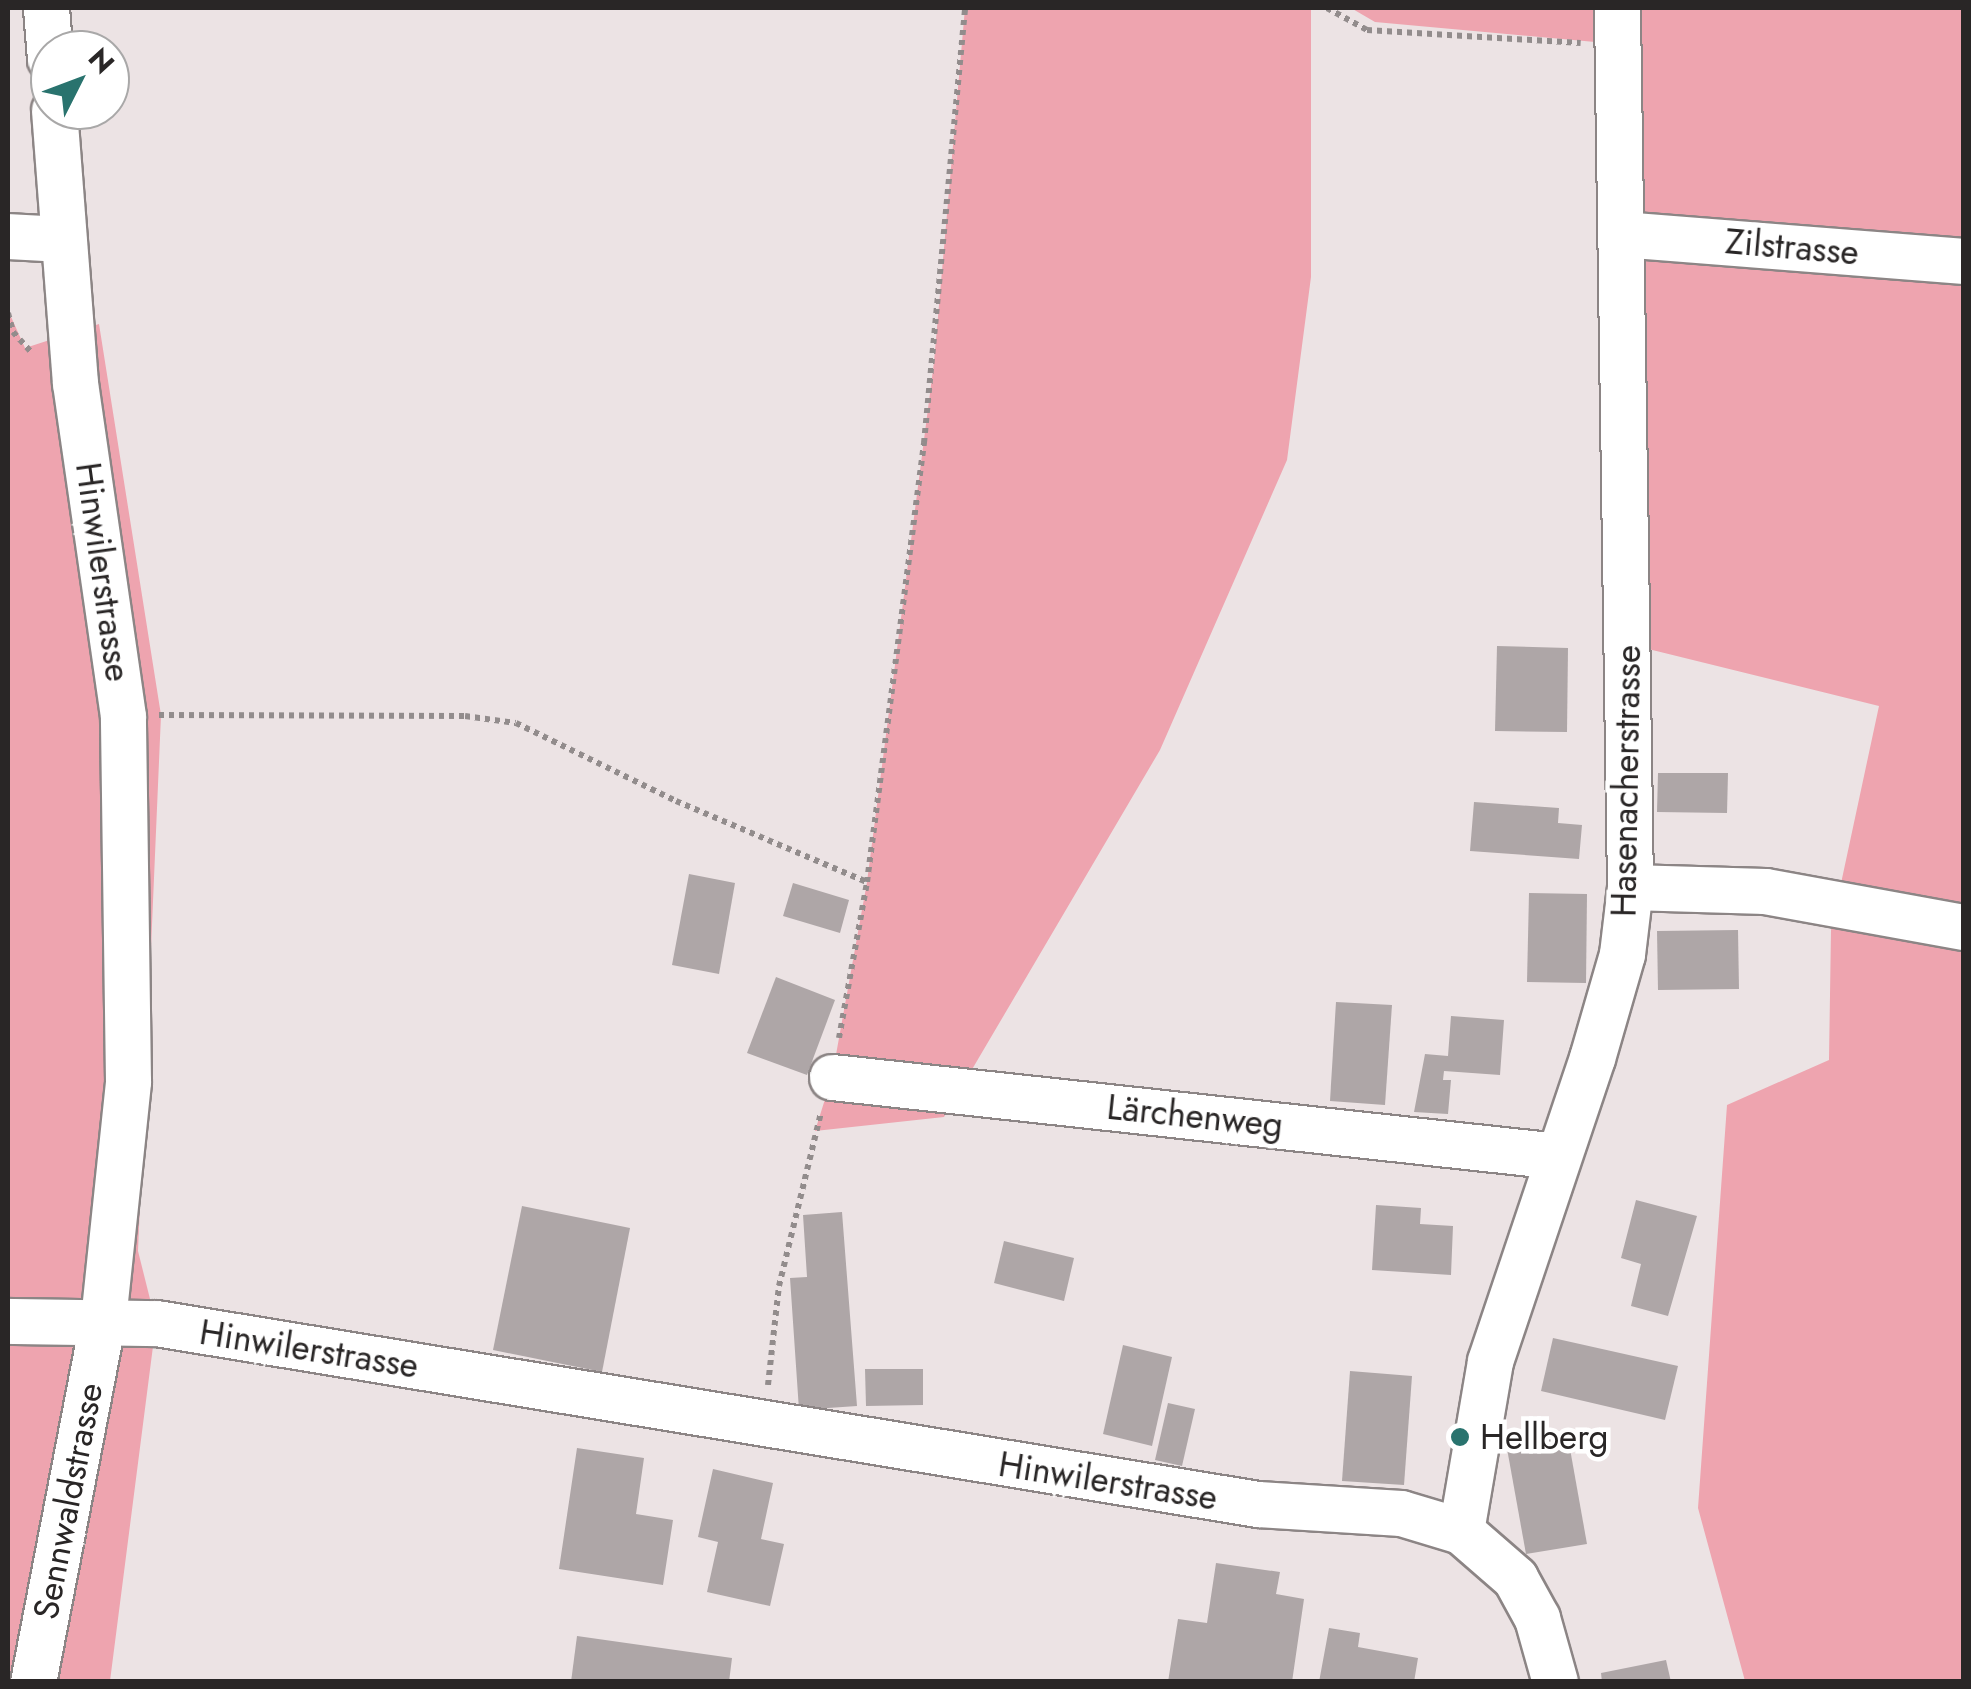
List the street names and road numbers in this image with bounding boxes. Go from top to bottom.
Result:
street label: Zilstrasse [1724,220,1860,274]
street label: Hinwilerstrasse [67,460,139,684]
street label: Hasenacherstrasse [1603,645,1649,917]
street label: Lärchenweg [1105,1086,1285,1146]
street label: Hinwilerstrasse [197,1311,421,1387]
street label: Sennwaldstrasse [24,1379,112,1623]
street label: Hinwilerstrasse [996,1443,1220,1519]

